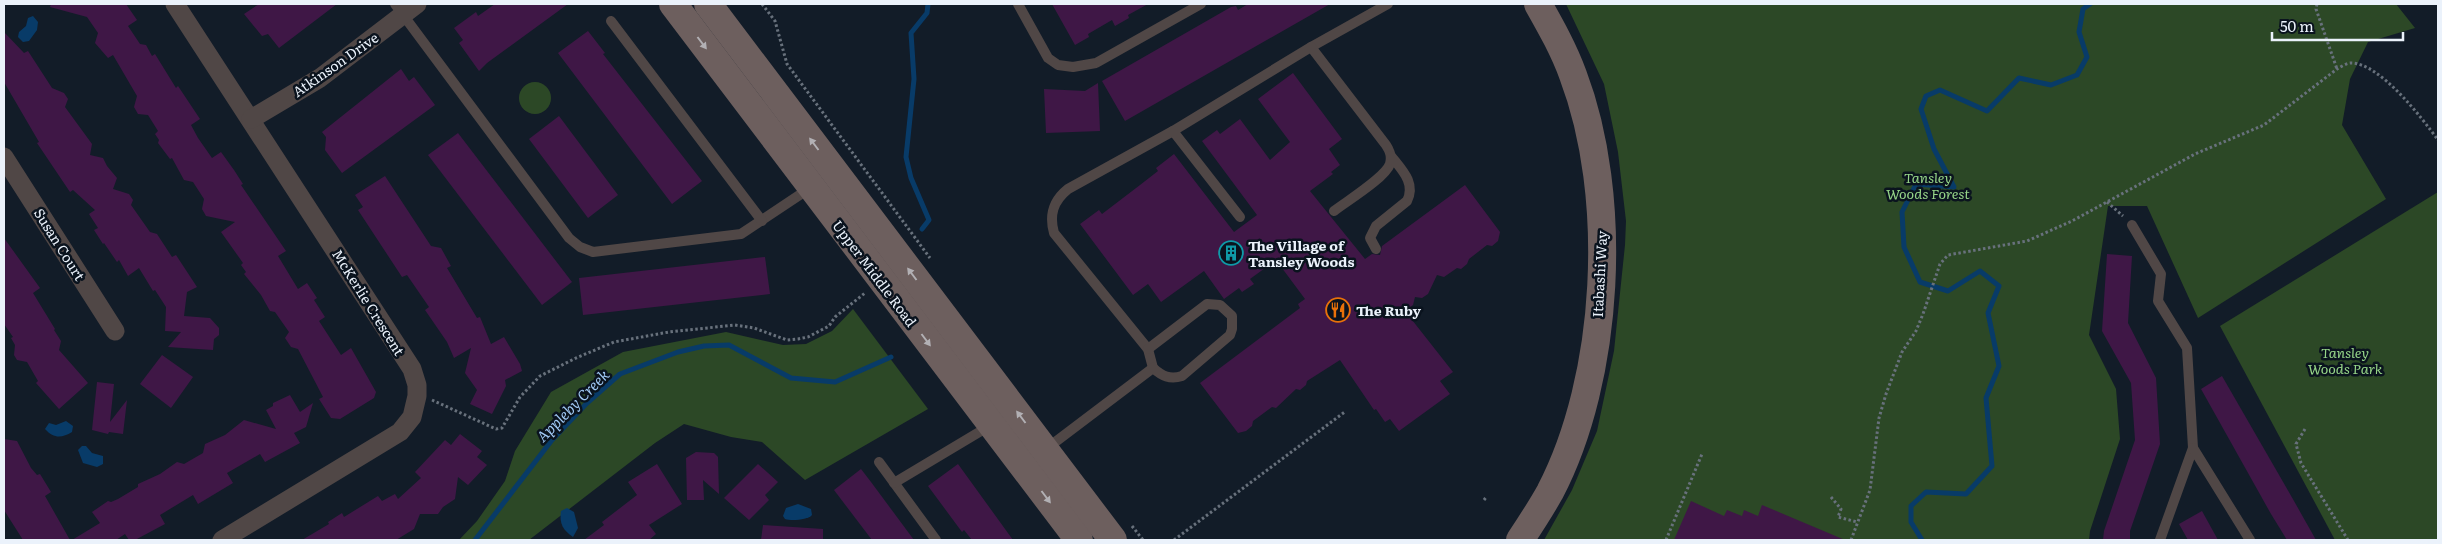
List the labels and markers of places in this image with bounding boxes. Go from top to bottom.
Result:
place label: The Village of Tansley Woods [1248,235,1354,271]
building icon: The Village of Tansley Woods [1218,240,1244,266]
restaurant icon: The Ruby [1325,297,1351,323]
place label: The Ruby [1356,300,1422,320]

